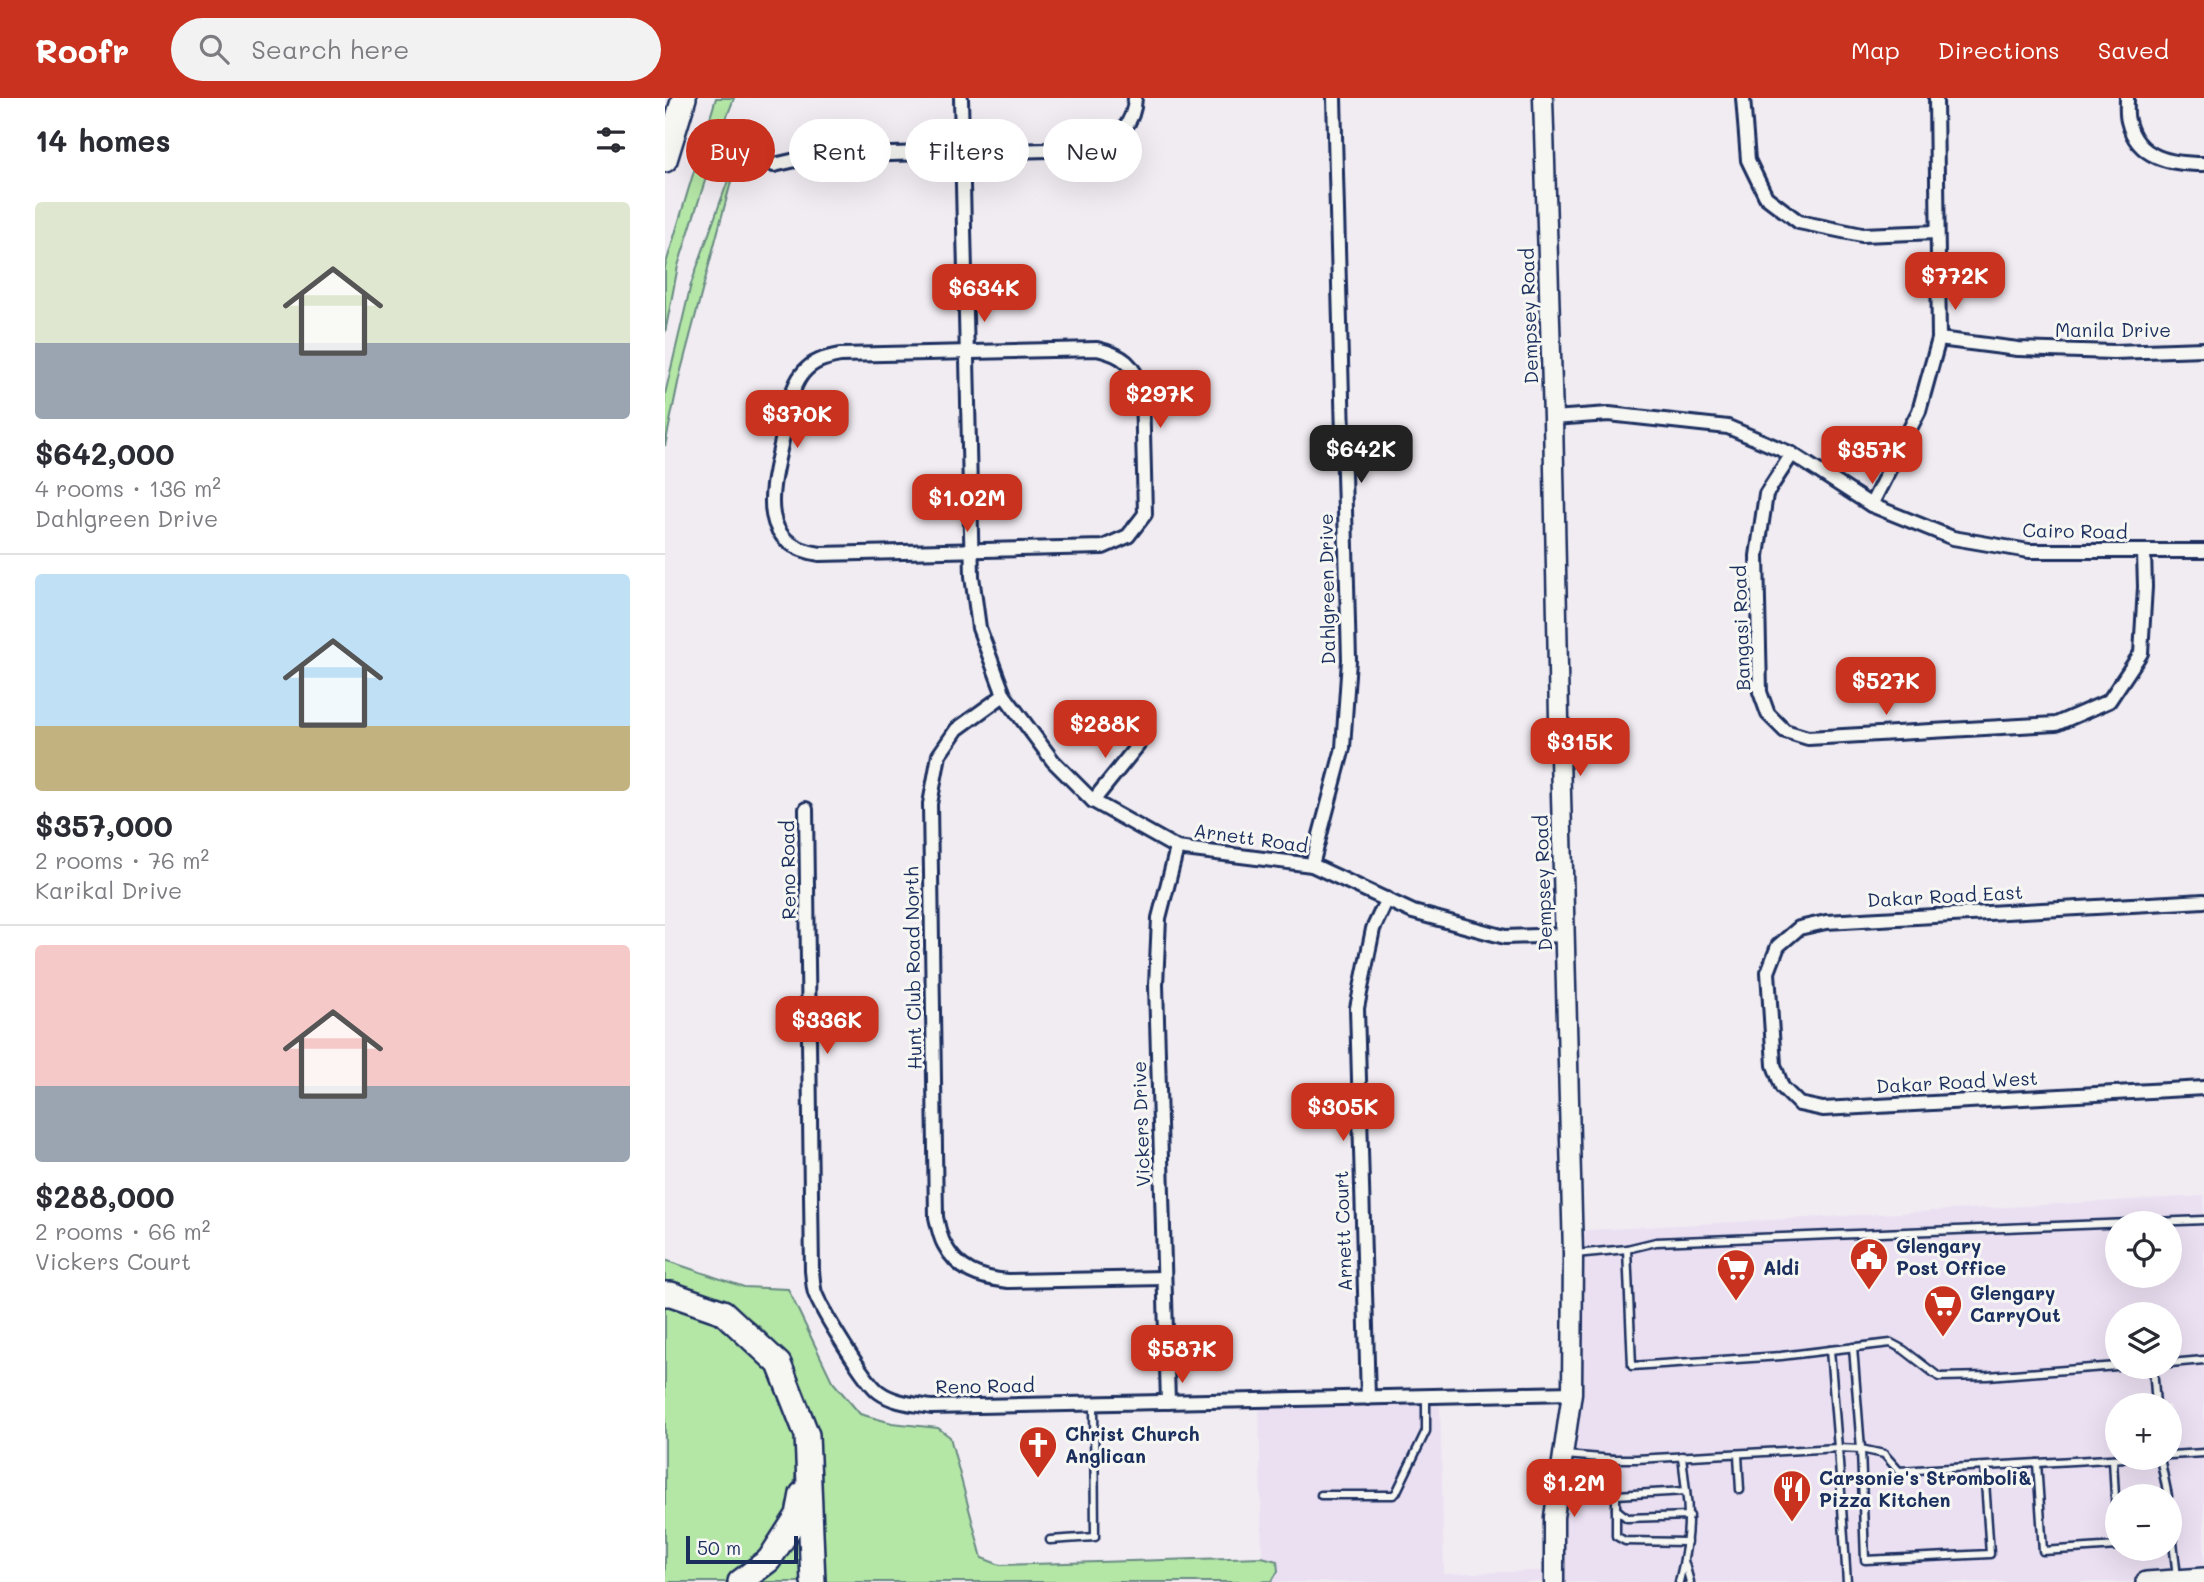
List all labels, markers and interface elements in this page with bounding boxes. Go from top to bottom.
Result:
search box [171,18,661,81]
text: Roofr [35,28,129,71]
icon: search [195,30,233,68]
text: Search here [251,32,409,66]
text: Map [1851,34,1900,65]
text: Directions [1938,34,2060,65]
text: Saved [2098,34,2169,65]
chip: Buy [686,119,775,182]
chip: Rent [789,119,891,182]
chip: Filters [905,119,1029,182]
chip: New [1043,119,1142,182]
text: 14 homes [35,120,171,160]
icon: filters [592,121,630,159]
icon: home [270,248,396,374]
street label: Dempsey Road [1514,248,1543,384]
pin: $772K [1906,252,2004,312]
text: $772K [1921,260,1989,290]
pin: $634K [935,264,1033,324]
text: $634K [948,272,1020,302]
street label: Manila Drive [2055,317,2171,342]
pin: $297K [1111,370,1209,430]
text: $297K [1126,378,1194,408]
pin: $370K [748,390,846,450]
text: $370K [762,398,832,428]
pin: $642K [1312,426,1410,485]
pin: $357K [1823,426,1921,486]
text: $642,000 [35,433,175,473]
text: $642K [1326,433,1396,463]
text: $357K [1837,434,1907,464]
text: 4 rooms · 136 m² [35,473,221,503]
pin: $1.02M [910,474,1024,534]
text: $1.02M [928,482,1006,512]
text: Dahlgreen Drive [35,503,218,533]
street label: Dahlgreen Drive [1313,513,1340,665]
street label: Cairo Road [2022,517,2128,544]
street label: Bangasi Road [1726,565,1755,691]
icon: home [270,620,396,746]
pin: $527K [1837,658,1935,717]
text: $527K [1852,665,1920,695]
pin: $288K [1056,700,1154,760]
text: $288K [1070,708,1140,738]
pin: $315K [1531,718,1629,778]
text: $315K [1547,726,1613,756]
text: $357,000 [35,805,173,845]
street label: Dempsey Road [1528,815,1557,951]
street label: Arnett Road [1192,817,1310,858]
street label: Reno Road [774,820,801,920]
text: 2 rooms · 76 m² [35,845,209,875]
street label: Hunt Club Road North [898,866,927,1070]
text: Karikal Drive [35,875,182,905]
street label: Dakar Road East [1866,879,2024,912]
icon: home [270,991,396,1117]
pin: $336K [778,996,876,1056]
text: $336K [792,1004,862,1034]
street label: Vickers Drive [1126,1061,1155,1187]
street label: Dakar Road West [1875,1065,2038,1098]
pin: $305K [1294,1084,1392,1143]
text: $305K [1307,1091,1379,1121]
street label: Arnett Court [1328,1170,1357,1292]
text: $288,000 [35,1176,175,1216]
map controls [2105,1211,2182,1561]
button: locate [2105,1211,2182,1288]
text: 2 rooms · 66 m² [35,1216,210,1246]
place label: Glengary Post Office [1896,1233,2006,1280]
public building icon: Glengary Post Office [1848,1236,1890,1291]
text: Vickers Court [35,1246,191,1276]
supermarket icon: Aldi [1715,1247,1757,1302]
place label: Aldi [1763,1255,1800,1280]
place label: Glengary CarryOut [1970,1280,2061,1327]
supermarket icon: Glengary CarryOut [1922,1283,1964,1338]
button: layers [2105,1302,2182,1379]
pin: $587K [1133,1326,1231,1385]
text: $587K [1147,1333,1217,1363]
street label: Reno Road [935,1372,1035,1399]
button: + [2105,1393,2182,1470]
place label: Christ Church Anglican [1065,1421,1200,1468]
church icon: Christ Church Anglican [1017,1424,1059,1479]
pin: $1.2M [1525,1460,1623,1519]
place label: Carsonie's Stromboli& Pizza Kitchen [1819,1465,2032,1512]
text: $1.2M [1543,1467,1605,1497]
restaurant icon: Carsonie's Stromboli& Pizza Kitchen [1771,1468,1813,1523]
button: − [2105,1484,2182,1561]
scale bar [686,1533,798,1565]
text: 50 m [697,1535,741,1560]

